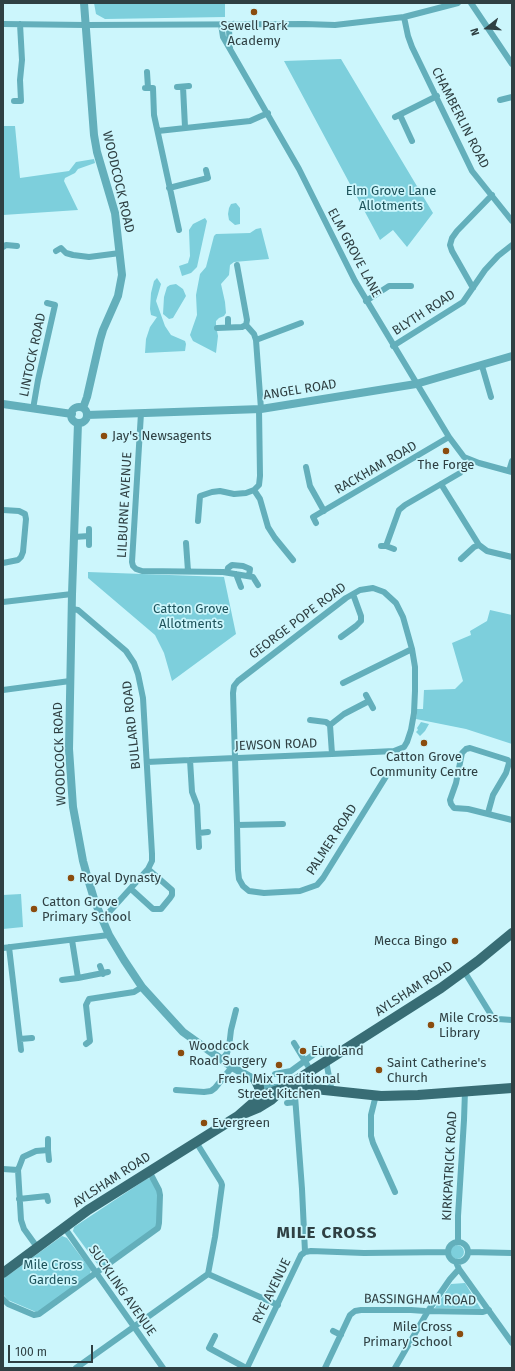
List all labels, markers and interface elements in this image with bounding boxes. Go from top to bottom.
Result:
marker: Sewell Park Academy [249,7,259,17]
north arrow [467,8,507,48]
place label: Sewell Park Academy [220,18,288,49]
text: N [468,26,482,37]
street label: CHAMBERLIN ROAD [428,65,492,171]
street label: WOODCOCK ROAD [99,130,137,234]
park label: Elm Grove Lane Allotments [346,183,436,214]
street label: ELM GROVE LANE [324,206,384,300]
street label: BLYTH ROAD [390,287,458,339]
street label: LINTOCK ROAD [17,312,49,398]
street label: ANGEL ROAD [262,377,338,403]
place label: Jay's Newsagents [112,428,212,444]
marker: Jay's Newsagents [99,431,109,441]
street label: RACKHAM ROAD [332,438,420,498]
marker: The Forge [441,446,451,456]
street label: LILBURNE AVENUE [114,452,136,558]
place label: The Forge [418,457,474,473]
street label: GEORGE POPE ROAD [246,579,350,663]
park label: Catton Grove Allotments [153,601,229,632]
street label: BULLARD ROAD [120,680,144,770]
street label: WOODCOCK ROAD [50,702,70,806]
street label: JEWSON ROAD [235,736,317,754]
marker: Catton Grove Community Centre [419,738,429,748]
place label: Catton Grove Community Centre [370,749,478,780]
street label: PALMER ROAD [303,802,361,878]
place label: Royal Dynasty [79,870,161,886]
marker: Royal Dynasty [66,873,76,883]
place label: Catton Grove Primary School [42,894,131,925]
marker: Catton Grove Primary School [29,904,39,914]
place label: Mecca Bingo [374,933,447,949]
marker: Mecca Bingo [450,936,460,946]
street label: AYLSHAM ROAD [372,958,456,1020]
place label: Mile Cross Library [439,1010,498,1041]
marker: Mile Cross Library [426,1020,436,1030]
place label: Woodcock Road Surgery [189,1038,267,1069]
place label: Euroland [311,1043,364,1059]
marker: Euroland [298,1046,308,1056]
marker: Woodcock Road Surgery [176,1048,186,1058]
place label: Saint Catherine's Church [387,1055,486,1086]
marker: Fresh Mix Traditional Street Kitchen [274,1060,284,1070]
marker: Saint Catherine's Church [374,1065,384,1075]
place label: Fresh Mix Traditional Street Kitchen [218,1071,340,1102]
street label: KIRKPATRICK ROAD [439,1111,461,1221]
place label: Evergreen [212,1115,270,1131]
marker: Evergreen [199,1118,209,1128]
street label: AYLSHAM ROAD [70,1149,154,1211]
district label: MILE CROSS [276,1223,378,1243]
street label: SUCKLING AVENUE [85,1243,159,1339]
street label: RYE AVENUE [249,1256,295,1326]
park label: Mile Cross Gardens [23,1257,83,1288]
street label: BASSINGHAM ROAD [364,1291,476,1309]
place label: Mile Cross Primary School [363,1319,452,1350]
marker: Mile Cross Primary School [455,1329,465,1339]
scale bar [10,1337,95,1363]
text: 100 m [15,1345,47,1359]

